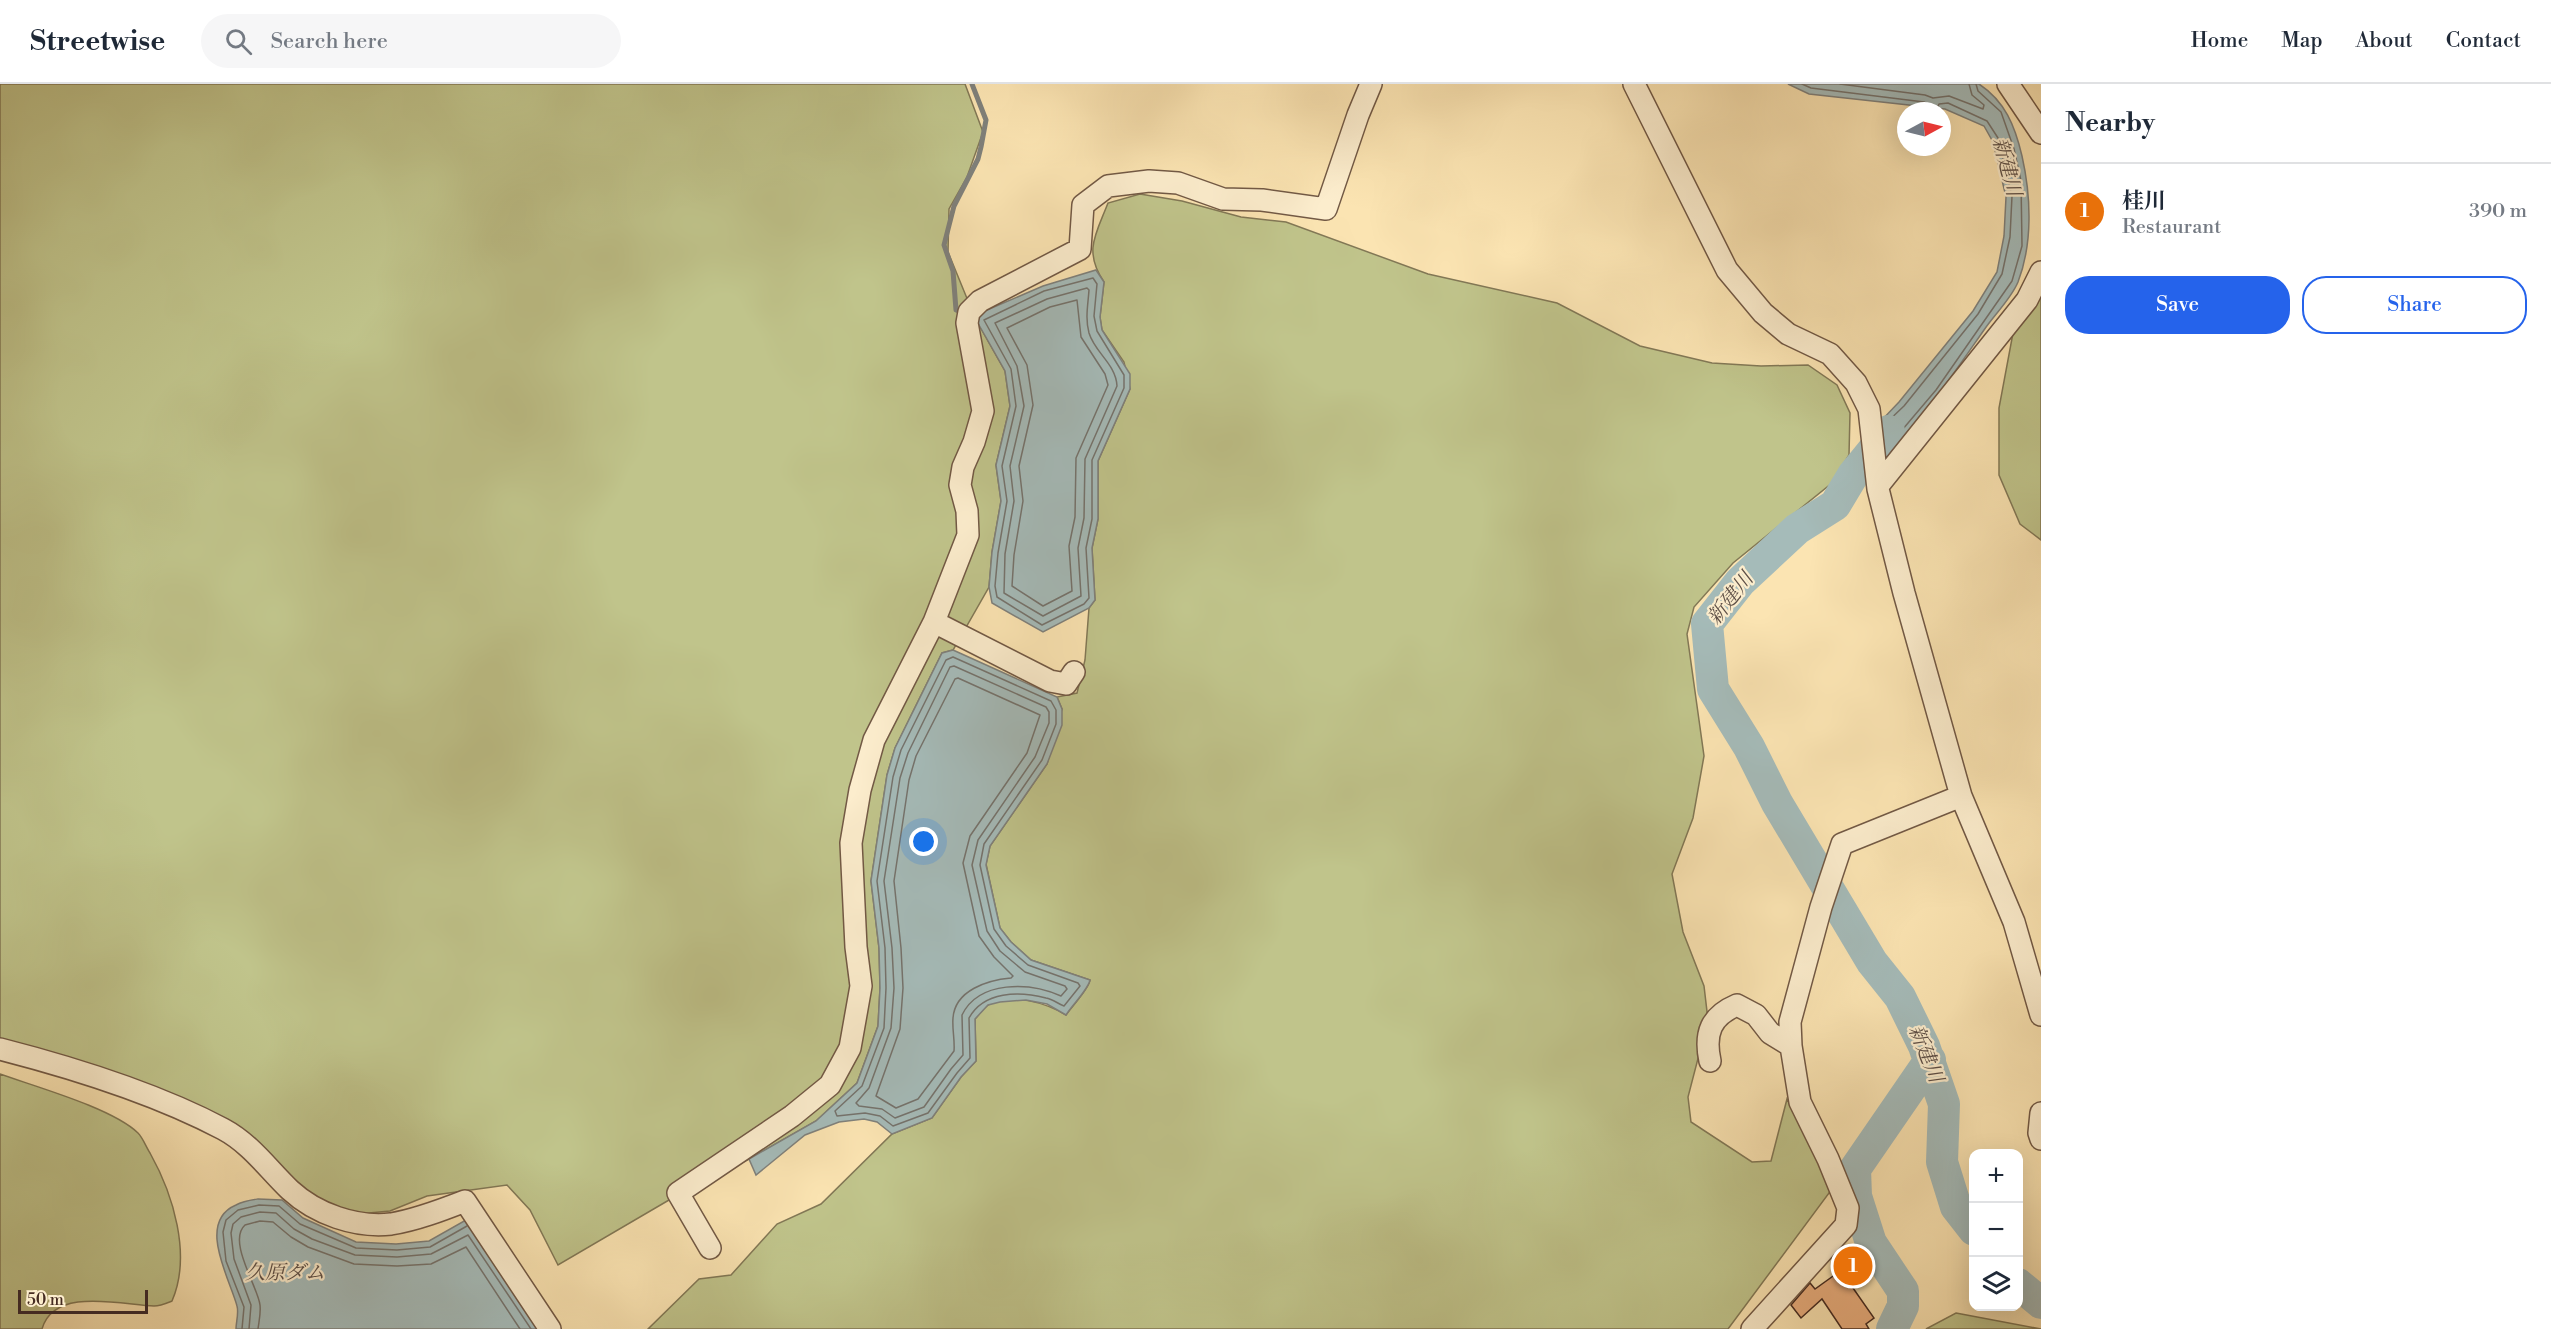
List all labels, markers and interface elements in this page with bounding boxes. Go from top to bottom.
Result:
search box [201,14,621,68]
text: Streetwise [30,24,165,59]
icon: search [222,25,255,58]
text: Search here [270,28,388,55]
text: Home [2191,28,2248,54]
text: Map [2281,28,2323,54]
text: About [2356,28,2413,54]
text: Contact [2446,28,2521,54]
north arrow [1897,102,1951,156]
text: Nearby [2065,107,2155,139]
water label: 新建川 [1986,135,2026,201]
text: 桂川 [2122,188,2166,215]
text: 1 [2080,199,2089,224]
text: 390 m [2469,199,2527,224]
text: Restaurant [2122,215,2221,240]
button: Save [2065,276,2290,334]
button: Share [2302,276,2527,334]
water label: 新建川 [1703,566,1761,630]
your location [909,827,938,856]
water label: 新建川 [1902,1022,1949,1088]
map controls [1969,1149,2023,1311]
button: + [1969,1149,2023,1203]
button: − [1969,1203,2023,1257]
pin: 1 [1834,1244,1872,1288]
button: layers [1969,1257,2023,1311]
water label: 久原ダム [245,1261,325,1286]
scale bar [18,1287,148,1314]
text: 50 m [27,1290,64,1310]

